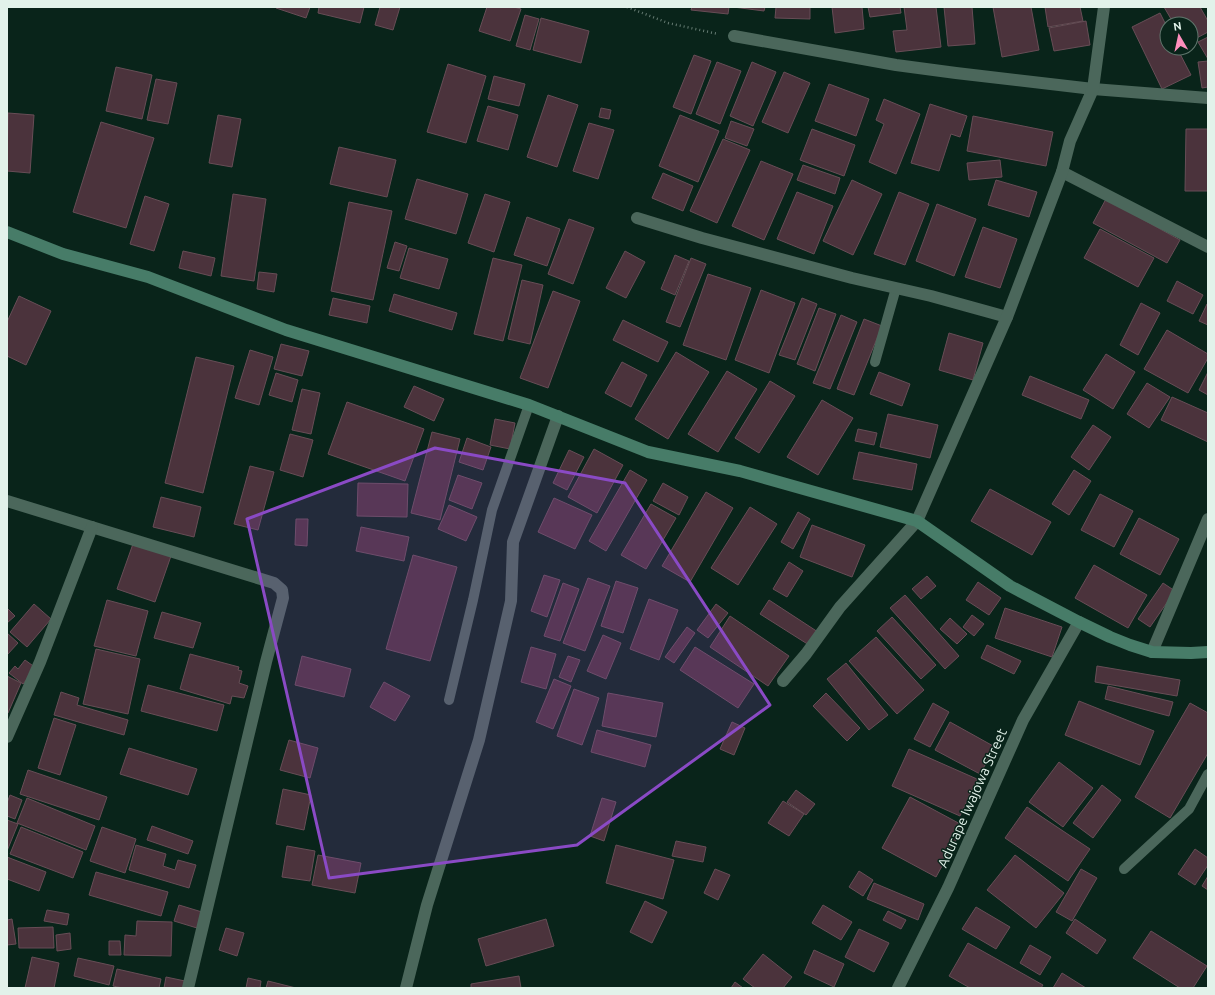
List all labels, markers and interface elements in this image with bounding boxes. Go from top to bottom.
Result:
north arrow [1159,16,1199,56]
text: N [1172,20,1182,33]
street label: Adurape Iwajowa Street [934,726,1010,870]

